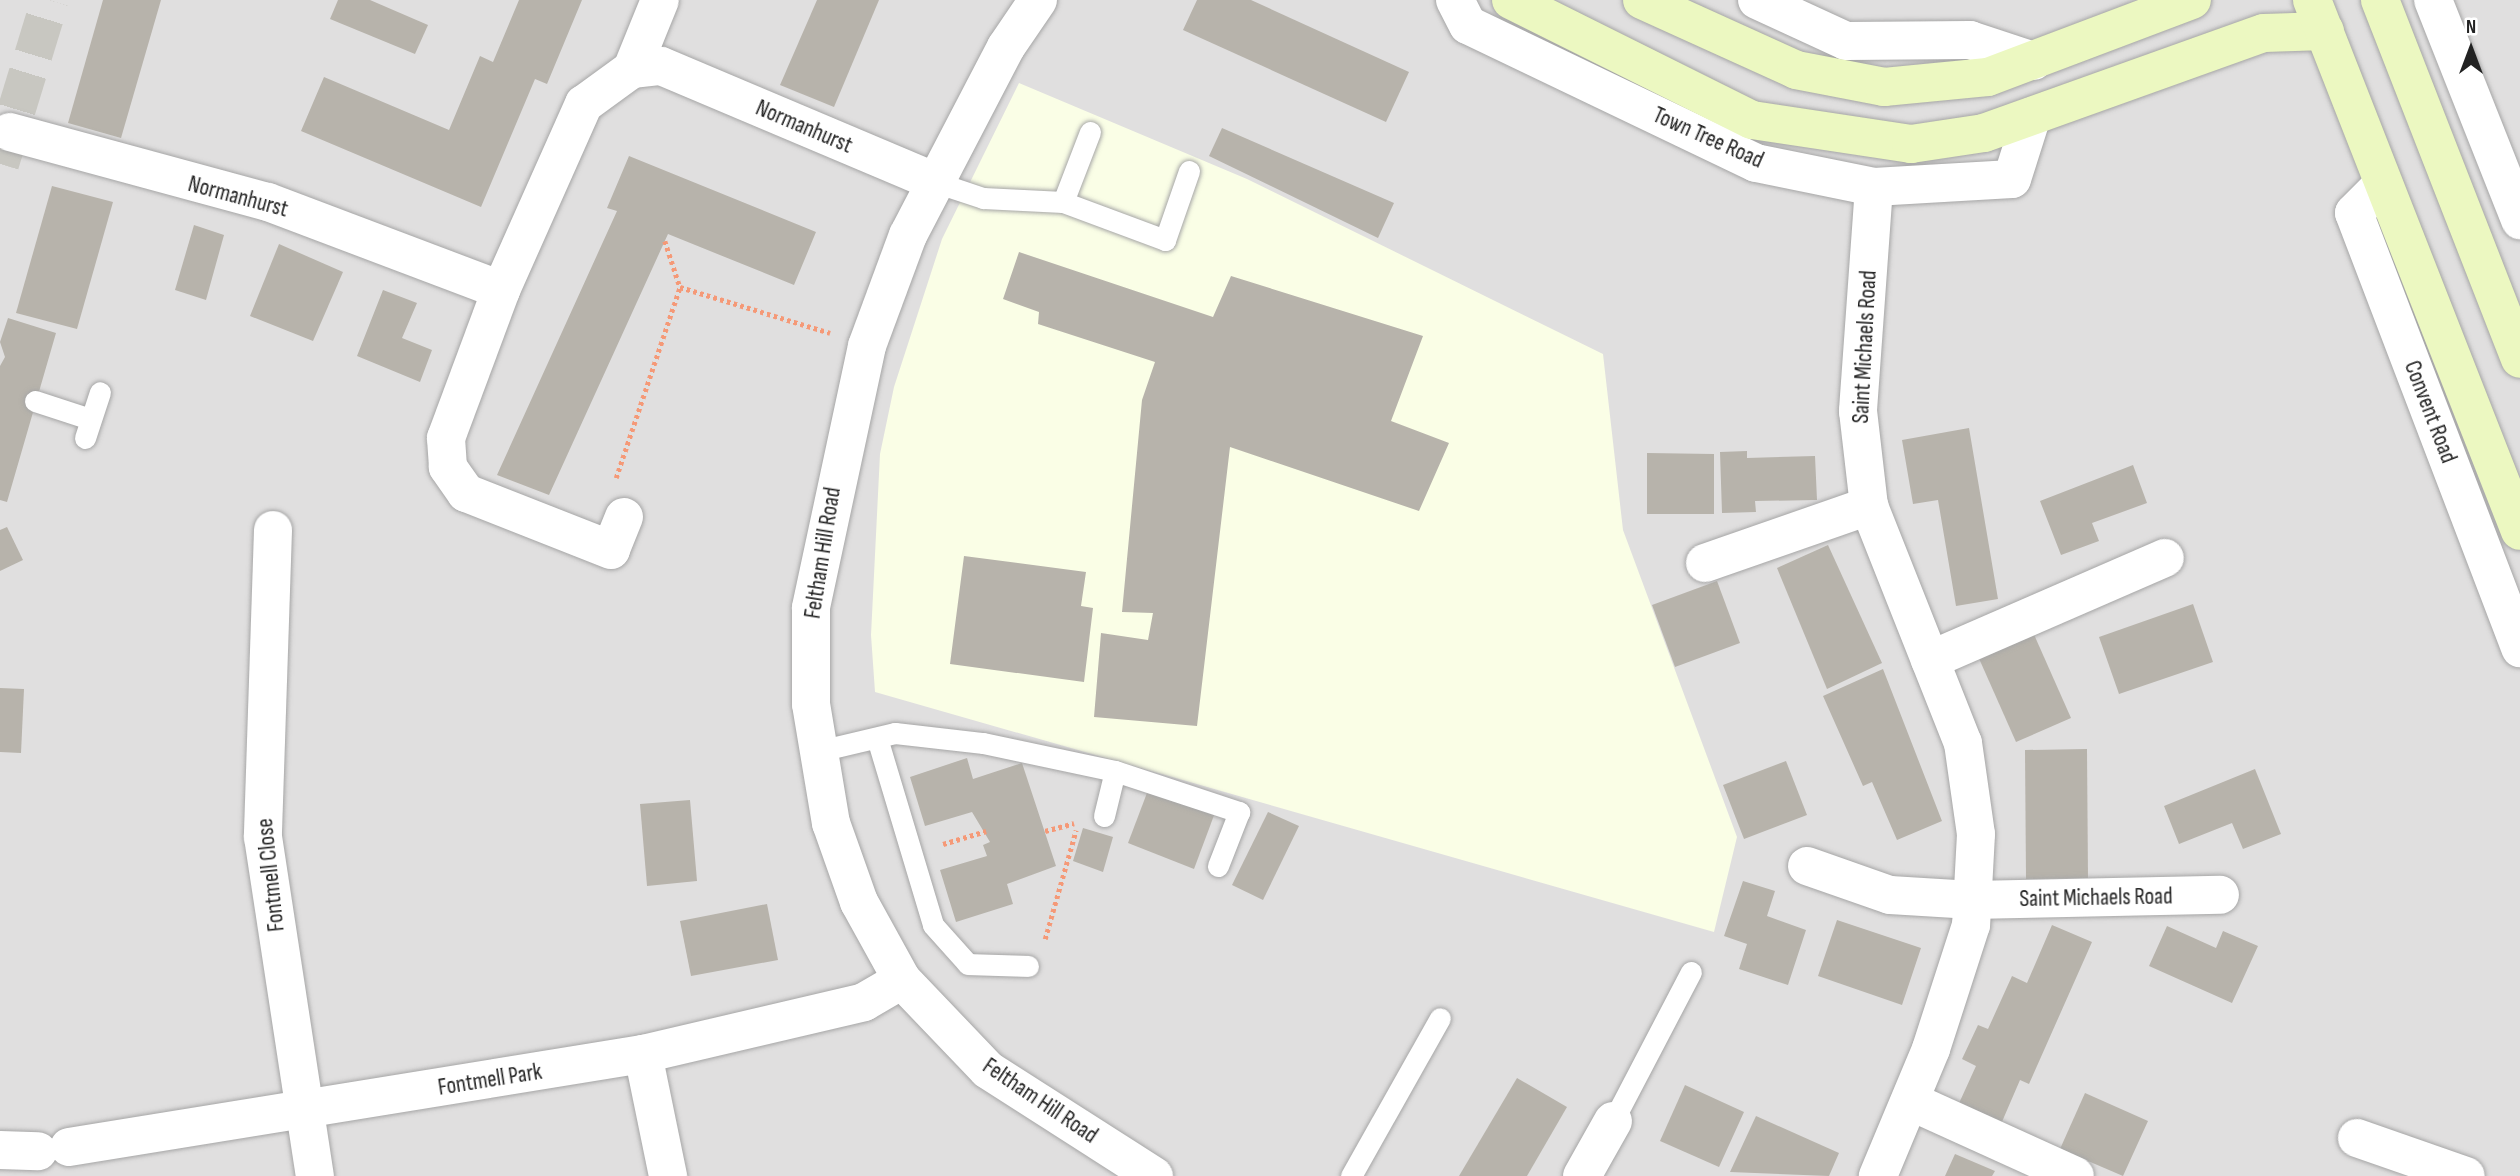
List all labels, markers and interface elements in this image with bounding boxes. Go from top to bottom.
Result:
north arrow [2436,14,2506,84]
text: N [2466,16,2476,39]
street label: Normanhurst [752,94,856,160]
street label: Town Tree Road [1648,101,1768,175]
street label: Normanhurst [185,170,291,224]
street label: Saint Michaels Road [1847,270,1883,424]
street label: Convent Road [2398,357,2462,467]
street label: Feltham Hill Road [799,485,847,621]
street label: Fontmell Close [251,817,291,933]
street label: Saint Michaels Road [2019,883,2173,913]
street label: Feltham Hill Road [977,1052,1103,1150]
street label: Fontmell Park [436,1058,544,1102]

